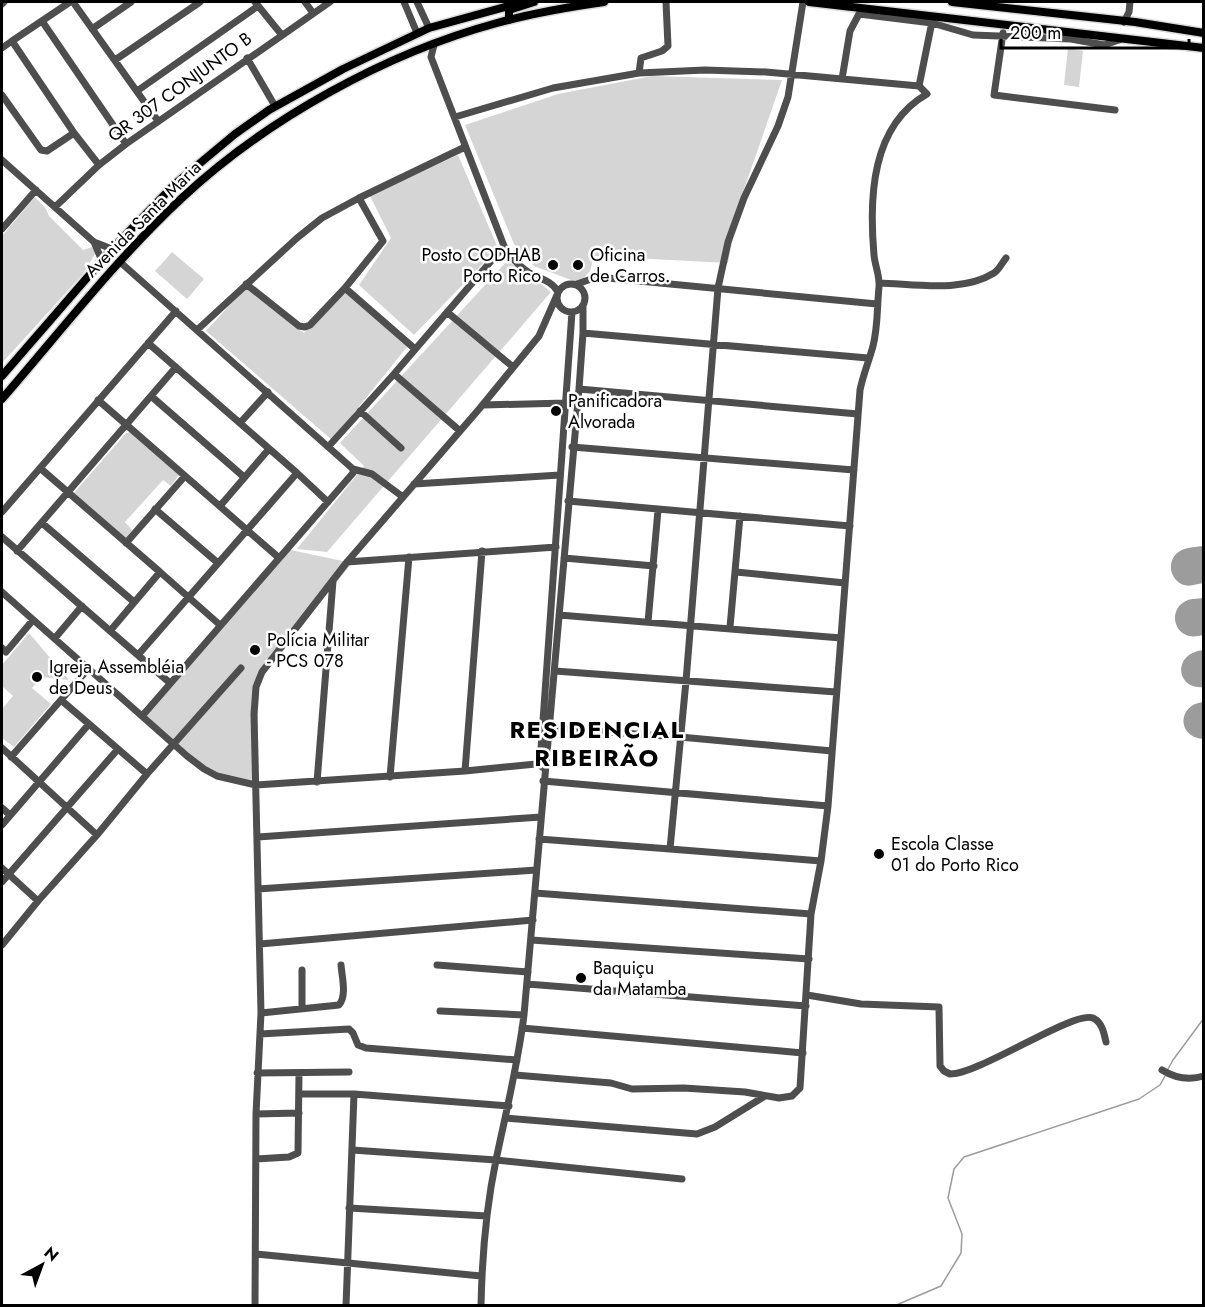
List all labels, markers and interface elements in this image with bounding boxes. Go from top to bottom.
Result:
scale bar [1001,12,1188,50]
text: 200 m [1010,20,1061,46]
street label: QR 307 CONJUNTO B [103,26,257,148]
street label: Avenida Santa Maria [79,155,207,283]
place label: Posto CODHAB Porto Rico [421,242,541,289]
place label: Oficina de Carros. [590,242,670,289]
marker: Posto CODHAB Porto Rico [546,258,560,272]
marker: Oficina de Carros. [571,258,585,272]
place label: Panificadora Alvorada [568,388,662,435]
marker: Panificadora Alvorada [549,404,563,418]
place label: Polícia Militar - PCS 078 [267,627,370,674]
marker: Polícia Militar - PCS 078 [248,643,262,657]
place label: Igreja Assembléia de Deus [49,654,184,701]
marker: Igreja Assembléia de Deus [30,670,44,684]
district label: RESIDENCIAL RIBEIRÃO [509,712,685,775]
place label: Escola Classe 01 do Porto Rico [891,831,1019,878]
marker: Escola Classe 01 do Porto Rico [872,847,886,861]
place label: Baquiçu da Matamba [593,955,687,1002]
marker: Baquiçu da Matamba [574,971,588,985]
north arrow [12,1235,72,1295]
text: N [39,1241,64,1267]

